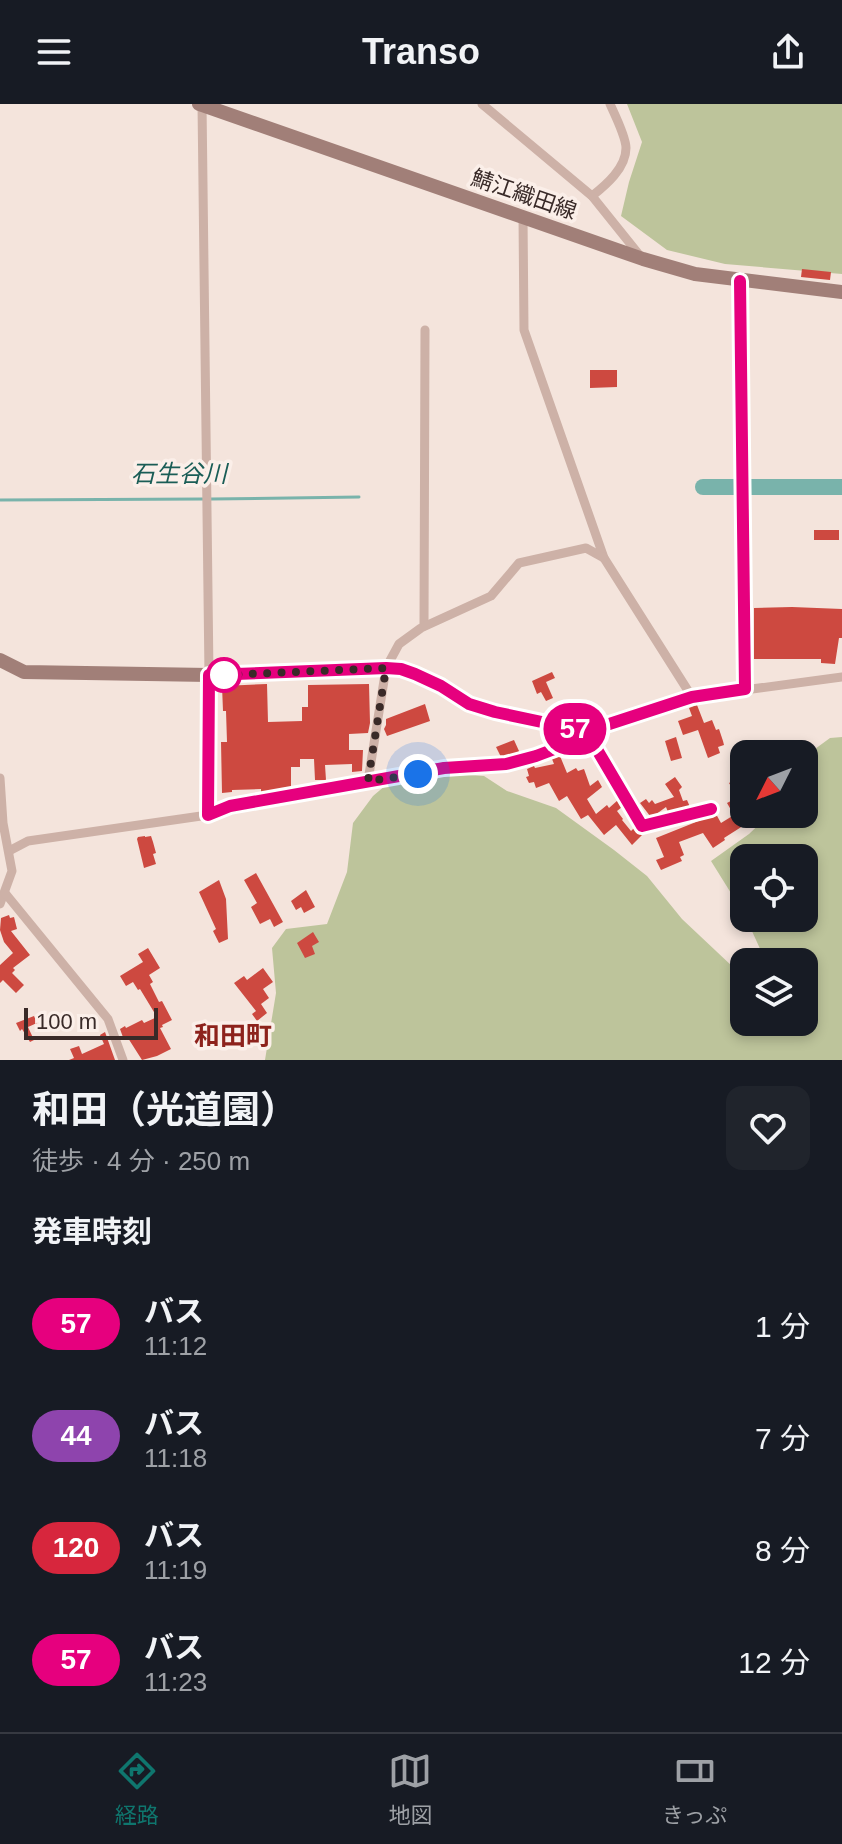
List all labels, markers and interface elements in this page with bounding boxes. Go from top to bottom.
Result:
icon: menu [32,30,76,74]
icon: share [766,30,810,74]
text: Transo [362,31,480,72]
street label: 鯖江織田線 [468,165,580,224]
water label: 石生谷川 [131,460,230,487]
unlabelled marker [207,658,241,692]
line badge: 57 [539,703,611,755]
text: 57 [559,713,591,744]
north arrow [730,740,818,828]
map controls [730,740,818,1036]
your location [398,754,438,794]
button: locate [730,844,818,932]
button: layers [730,948,818,1036]
scale bar [24,1004,158,1040]
text: 100 m [36,1009,97,1034]
district label: 和田町 [194,1021,272,1051]
button: heart [726,1086,810,1170]
text: 和田（光道園） [32,1089,298,1131]
text: 徒歩 · 4 分 · 250 m [32,1146,250,1176]
text: 発車時刻 [32,1215,152,1248]
text: バス [144,1295,204,1328]
text: 57 [60,1308,92,1339]
text: 1 分 [755,1310,810,1343]
text: 11:12 [144,1331,207,1361]
text: バス [144,1407,204,1440]
text: 44 [60,1420,92,1451]
text: 7 分 [755,1422,810,1455]
text: 11:18 [144,1443,207,1473]
text: バス [144,1519,204,1552]
text: 120 [53,1532,99,1563]
text: 8 分 [755,1534,810,1567]
text: 11:19 [144,1555,207,1585]
text: バス [144,1631,204,1664]
text: 57 [60,1644,92,1675]
text: 12 分 [738,1646,810,1679]
text: 11:23 [144,1667,207,1697]
tab: 経路 [115,1749,159,1829]
tab: 地図 [388,1749,432,1829]
tab: きっぷ [662,1749,727,1829]

